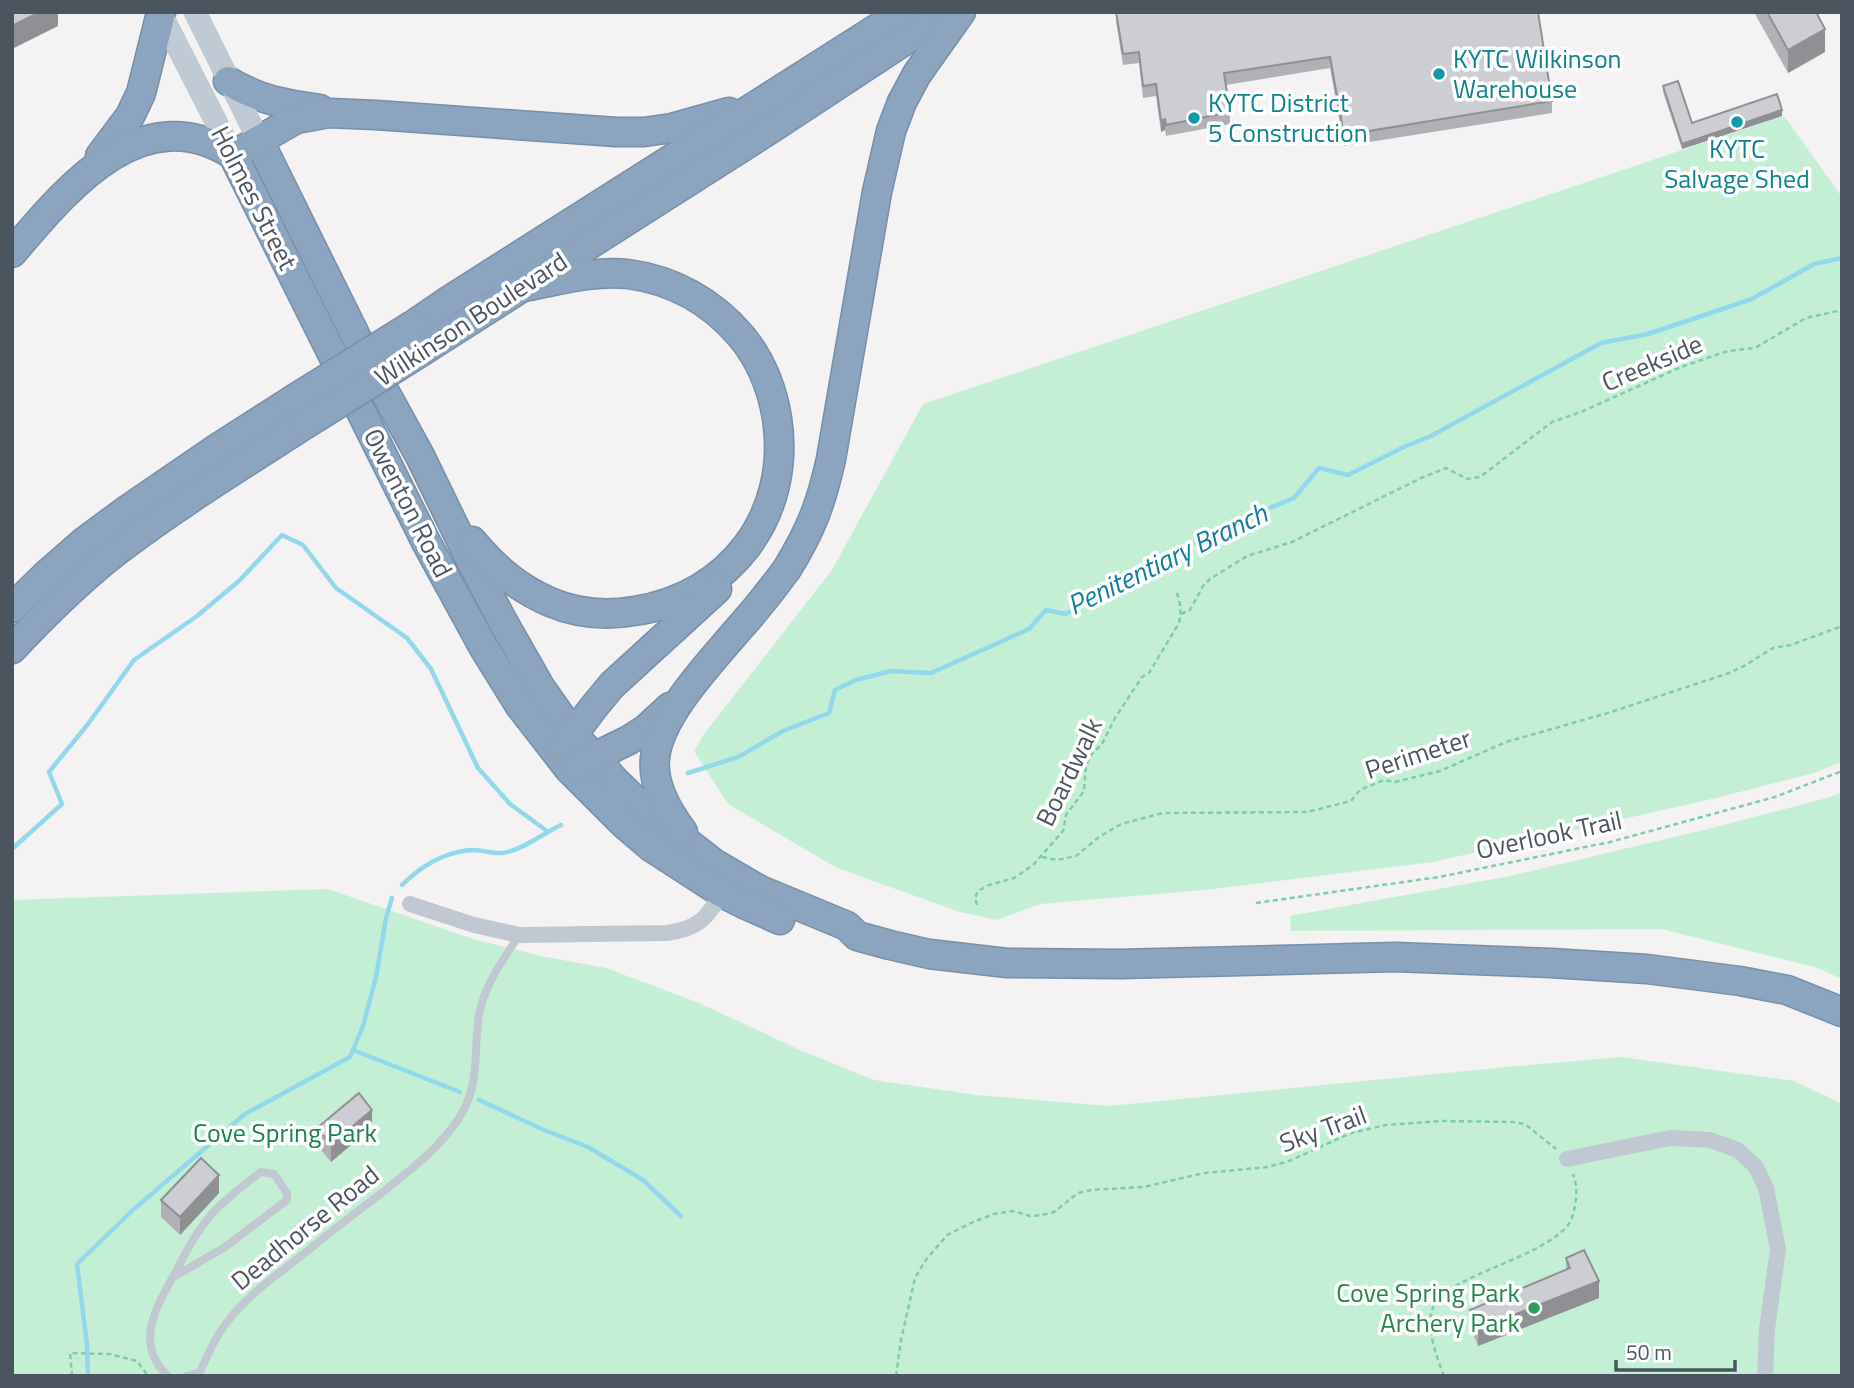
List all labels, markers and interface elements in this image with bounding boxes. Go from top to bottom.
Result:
place label: KYTC Wilkinson Warehouse [1453,39,1622,108]
marker: KYTC Wilkinson Warehouse [1431,66,1447,82]
place label: KYTC District 5 Construction [1208,83,1368,152]
marker: KYTC District 5 Construction [1186,110,1202,126]
marker: KYTC Salvage Shed [1729,114,1745,130]
street label: Holmes Street [201,119,307,277]
place label: KYTC Salvage Shed [1664,129,1810,198]
street label: Wilkinson Boulevard [367,242,575,396]
street label: Creekside [1595,324,1708,401]
street label: Owenton Road [354,421,463,584]
water label: Penitentiary Branch [1059,491,1275,626]
street label: Boardwalk [1026,711,1112,833]
street label: Perimeter [1360,718,1476,789]
street label: Overlook Trail [1472,800,1626,869]
street label: Sky Trail [1274,1095,1372,1162]
park label: Cove Spring Park [193,1113,377,1152]
street label: Deadhorse Road [222,1156,387,1300]
place label: Cove Spring Park Archery Park [1336,1273,1520,1342]
marker: Cove Spring Park Archery Park [1526,1300,1542,1316]
scale bar [1616,1328,1735,1372]
text: 50 m [1626,1336,1672,1368]

